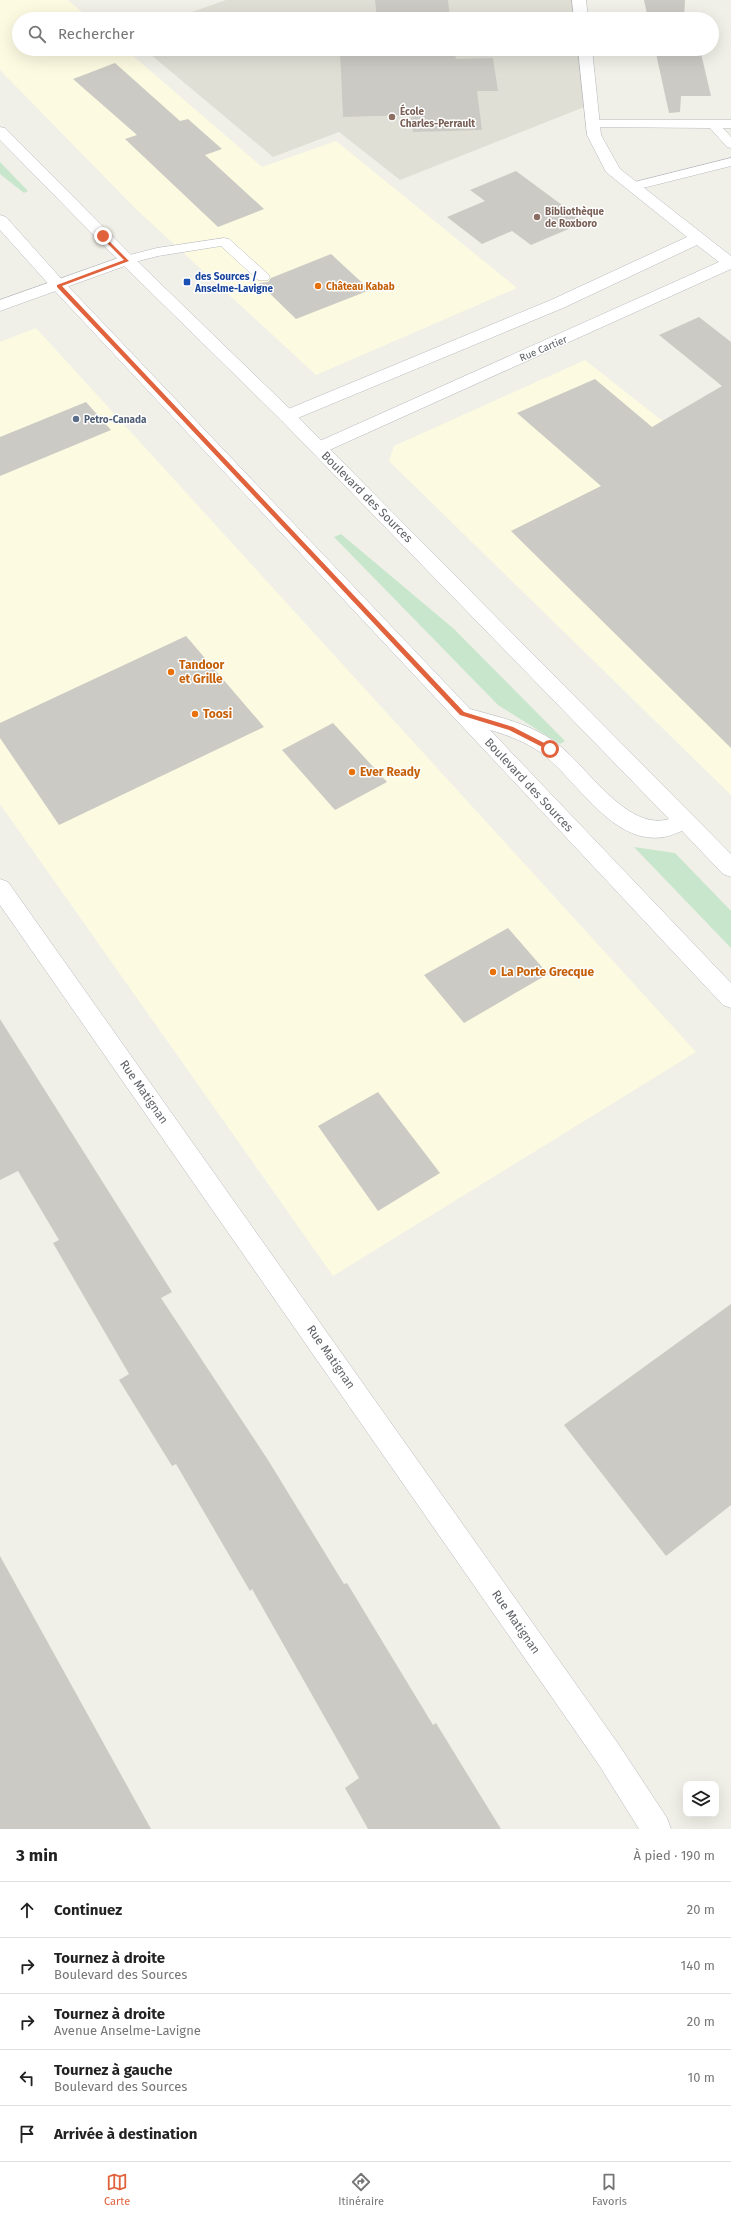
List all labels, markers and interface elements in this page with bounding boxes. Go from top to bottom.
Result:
search box [12,12,719,56]
icon: search [26,23,48,45]
text: Rechercher [58,25,134,43]
place label: École Charles-Perrault [400,104,475,130]
marker: École Charles-Perrault [387,112,397,122]
place label: Bibliothèque de Roxboro [545,205,604,230]
marker: Bibliothèque de Roxboro [532,212,542,222]
route end [94,227,112,245]
place label: des Sources / Anselme-Lavigne [194,271,274,295]
marker: des Sources / Anselme-Lavigne [182,277,192,287]
marker: Château Kabab [313,281,323,291]
place label: Château Kabab [326,281,395,293]
street label: Rue Cartier [518,333,569,364]
marker: Petro-Canada [71,414,81,424]
place label: Petro-Canada [84,414,147,426]
street label: Boulevard des Sources [319,449,416,546]
place label: Tandoor et Grille [179,658,225,686]
marker: Tandoor et Grille [166,667,176,677]
place label: Toosi [203,707,232,721]
marker: Toosi [190,709,200,719]
street label: Boulevard des Sources [482,735,576,835]
route start [541,740,559,758]
place label: Ever Ready [360,765,421,779]
marker: Ever Ready [347,767,357,777]
place label: La Porte Grecque [501,965,594,979]
marker: La Porte Grecque [488,967,498,977]
street label: Rue Matignan [117,1058,171,1126]
street label: Rue Matignan [304,1323,358,1391]
street label: Rue Matignan [489,1588,543,1656]
map controls [683,1781,719,1817]
button: layers [683,1781,719,1817]
text: 3 min [16,1845,58,1866]
text: À pied · 190 m [634,1848,715,1863]
icon: ahead [16,1899,38,1921]
text: Continuez [54,1901,122,1919]
text: 20 m [687,1902,715,1917]
text: Tournez à droite [54,1949,165,1967]
icon: right [16,1955,38,1977]
text: 140 m [681,1958,715,1973]
text: Boulevard des Sources [54,1967,187,1982]
text: Tournez à droite [54,2005,165,2023]
icon: right [16,2011,38,2033]
text: 20 m [687,2014,715,2029]
text: Avenue Anselme-Lavigne [54,2023,201,2038]
text: Tournez à gauche [54,2061,173,2079]
icon: left [16,2067,38,2089]
text: 10 m [688,2070,715,2085]
text: Boulevard des Sources [54,2079,187,2094]
icon: arrive [16,2123,38,2145]
text: Arrivée à destination [54,2125,197,2143]
tab: Carte [104,2171,130,2208]
tab: Itinéraire [338,2171,384,2208]
tab: Favoris [592,2171,627,2208]

